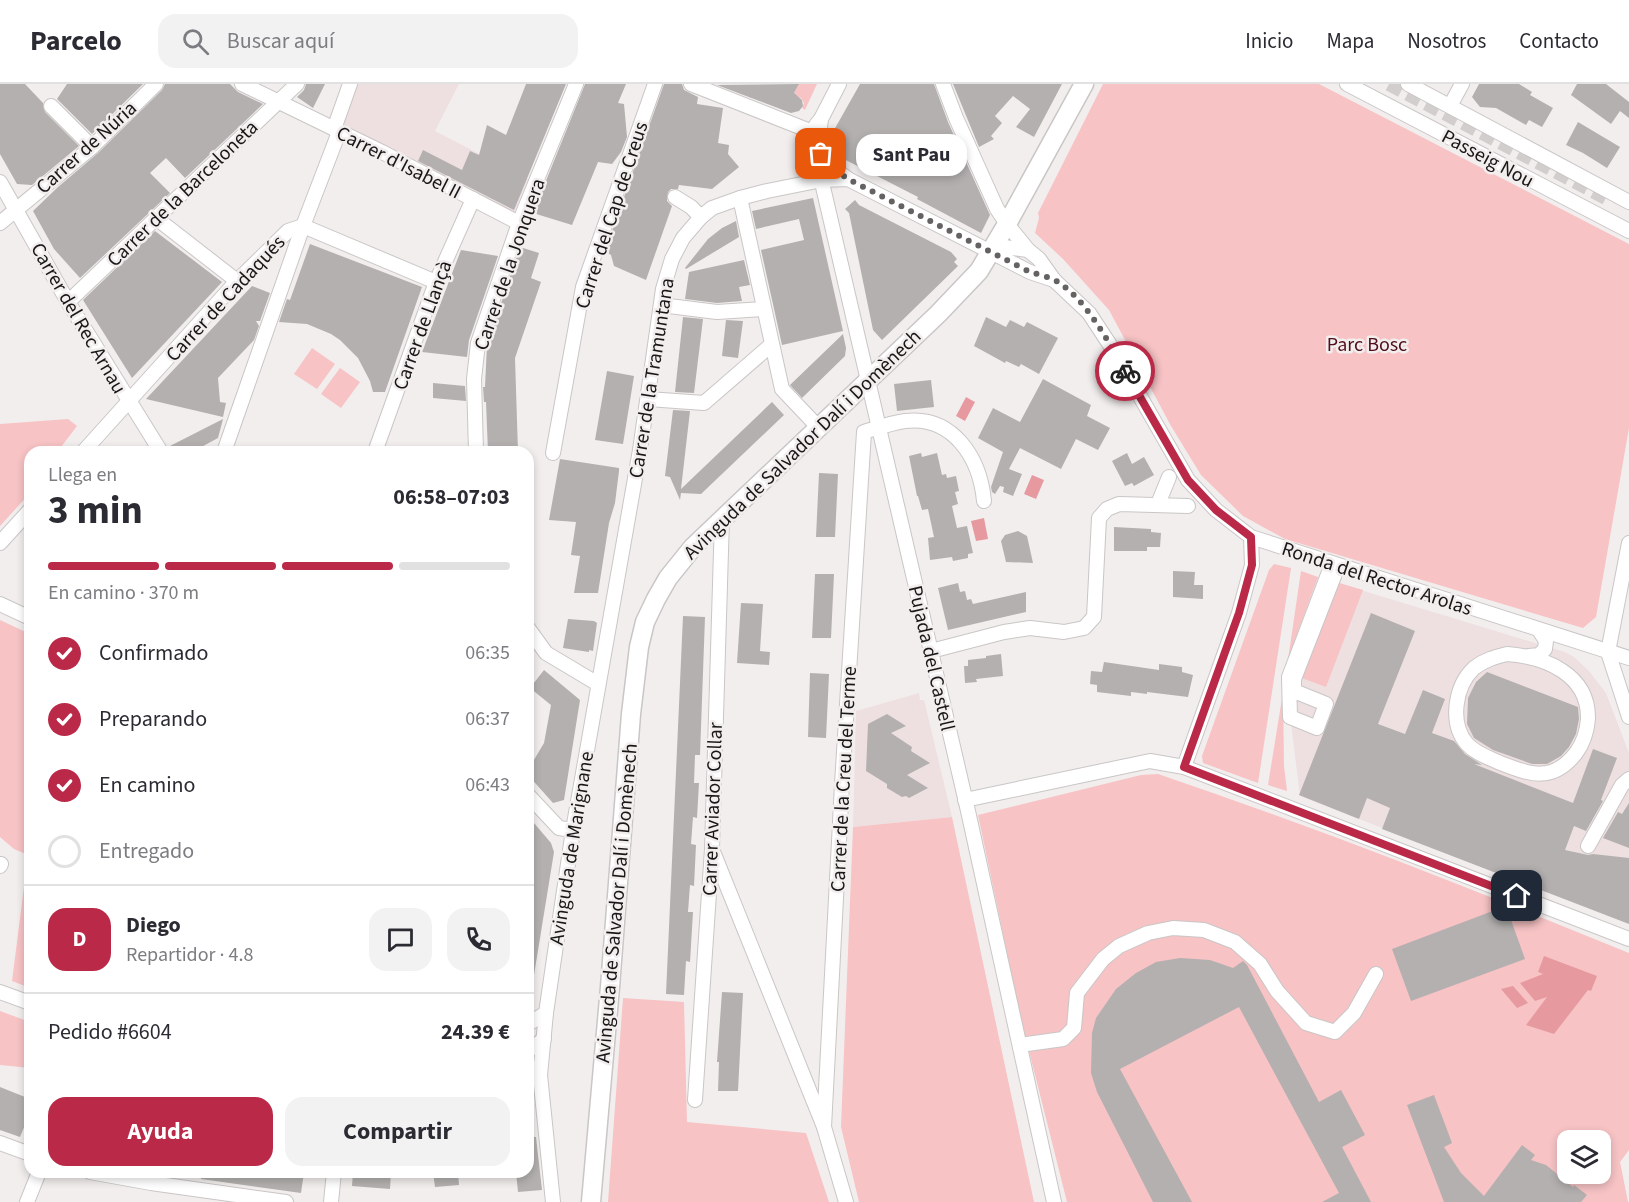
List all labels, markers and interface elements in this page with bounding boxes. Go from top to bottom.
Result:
search box [158,14,578,68]
text: Parcelo [30,21,122,61]
icon: search [179,25,212,58]
text: Buscar aquí [227,25,335,57]
text: Inicio [1245,26,1293,56]
text: Mapa [1326,26,1374,56]
text: Nosotros [1407,26,1486,56]
text: Contacto [1519,26,1599,56]
street label: Carrer de Núria [30,95,143,201]
street label: Carrer de la Barceloneta [101,114,265,273]
street label: Carrer del Cap de Creus [568,118,655,312]
street label: Carrer d'Isabel II [331,119,466,206]
street label: Passeig Nou [1436,123,1539,195]
pin [795,128,846,179]
callout: Sant Pau [857,133,968,175]
icon: bag [804,137,837,170]
text: Sant Pau [873,141,950,169]
street label: Carrer de la Jonquera [467,175,552,354]
street label: Carrer de Cadaqués [160,229,292,368]
street label: Carrer del Rec Arnau [23,238,133,399]
street label: Carrer de Llançà [387,257,459,394]
street label: Carrer de la Tramuntana [622,276,682,480]
street label: Avinguda de Salvador Dalí i Domènech [678,323,928,566]
park label: Parc Bosc [1327,331,1407,359]
courier [1095,341,1155,401]
icon: bike [1109,355,1142,388]
text: Llega en [48,461,117,489]
text: 06:58–07:03 [393,481,510,513]
text: 3 min [48,483,143,539]
street label: Ronda del Rector Arolas [1278,535,1475,623]
text: En camino · 370 m [48,579,199,607]
street label: Pujada del Castell [901,583,961,734]
icon: check [48,637,81,670]
text: Confirmado [99,637,208,669]
text: 06:35 [465,639,510,667]
street label: Carrer de la Creu del Terme [824,665,864,893]
icon: check [48,703,81,736]
text: Preparando [99,703,207,735]
text: 06:37 [465,705,510,733]
street label: Carrer Aviador Collar [696,722,730,896]
street label: Avinguda de Salvador Dalí i Domènech [589,742,645,1064]
street label: Avinguda de Marignane [543,749,601,947]
icon: check [48,769,81,802]
text: En camino [99,769,196,801]
text: 06:43 [465,771,510,799]
text: Entregado [99,835,194,867]
pin [1491,870,1542,921]
icon: home [1500,879,1533,912]
button: chat [369,908,432,971]
button: phone [447,908,510,971]
text: Diego [126,909,181,941]
text: D [73,923,86,955]
text: Repartidor · 4.8 [126,941,253,969]
text: Pedido #6604 [48,1016,172,1048]
text: 24.39 € [441,1016,510,1048]
button: Ayuda [48,1097,273,1166]
button: Compartir [285,1097,510,1166]
map controls [1557,1130,1611,1184]
button: layers [1557,1130,1611,1184]

